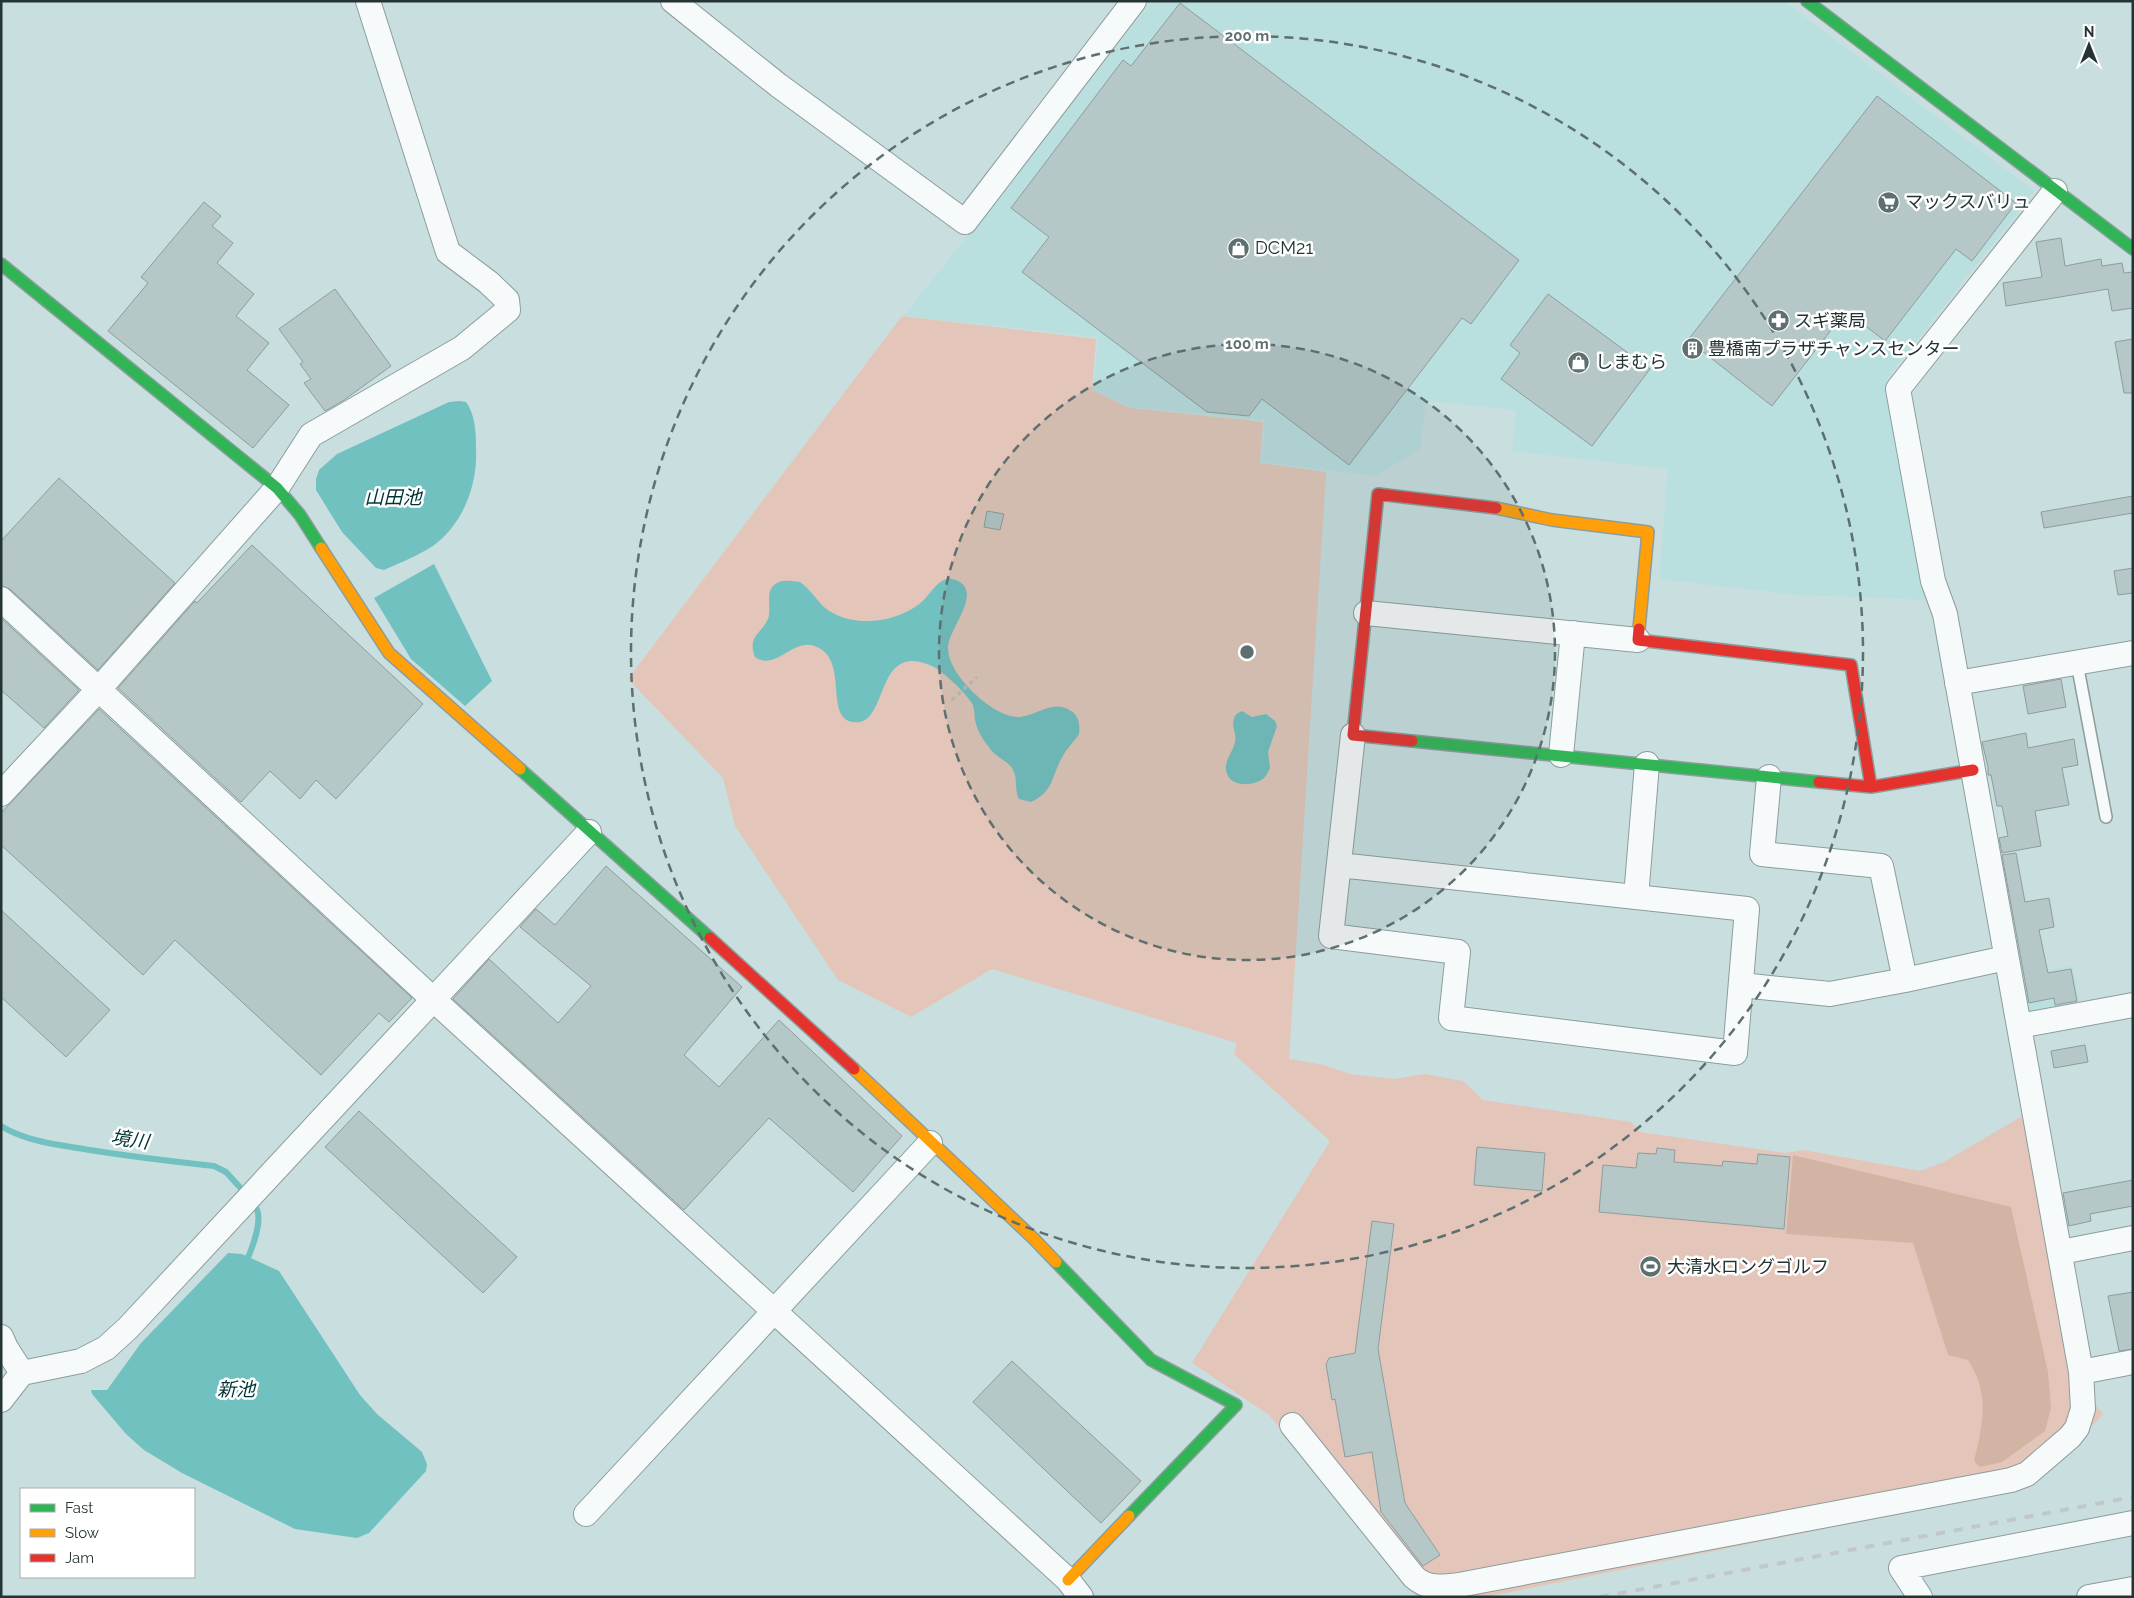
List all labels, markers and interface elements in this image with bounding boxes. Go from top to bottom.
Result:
north arrow [2064,20,2114,70]
text: N [2084,24,2094,40]
text: 200 m [1225,27,1269,45]
supermarket icon: マックスバリュ [1877,190,1901,214]
place label: マックスバリュ [1905,191,2030,212]
shop icon: DCM21 [1227,236,1251,260]
place label: DCM21 [1255,237,1313,258]
pharmacy icon: スギ薬局 [1766,309,1790,333]
place label: スギ薬局 [1794,310,1866,331]
text: 100 m [1225,335,1269,353]
building icon: 豊橋南プラザチャンスセンター [1680,337,1704,361]
place label: 豊橋南プラザチャンスセンター [1708,338,1959,359]
shop icon: しまむら [1567,350,1591,374]
place label: しまむら [1595,351,1667,372]
water label: 山田池 [364,486,423,508]
centre of rings [1238,643,1256,661]
water label: 境川 [110,1125,152,1153]
sports icon: 大清水ロングゴルフ [1639,1255,1663,1279]
place label: 大清水ロングゴルフ [1667,1256,1829,1277]
water label: 新池 [217,1378,257,1400]
legend [20,1488,195,1578]
text: Fast [65,1499,93,1517]
text: Slow [65,1524,99,1542]
text: Jam [65,1549,94,1567]

